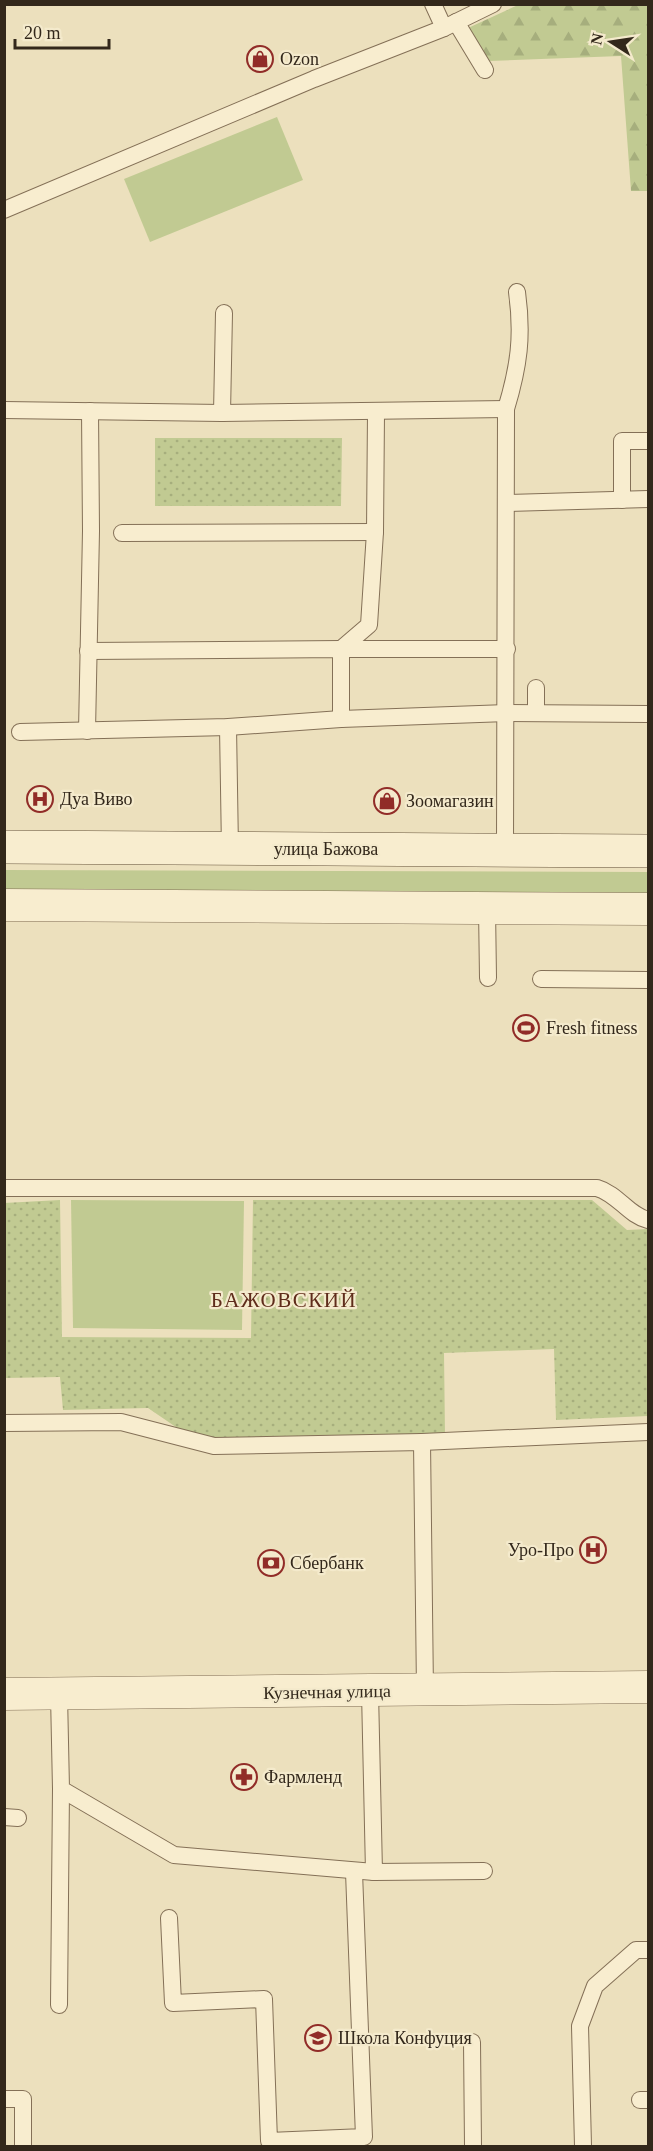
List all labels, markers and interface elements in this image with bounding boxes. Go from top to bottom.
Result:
scale bar [15,12,110,50]
north arrow [581,12,641,72]
text: 20 m [24,23,61,43]
text: N [587,31,606,46]
shop icon: Ozon [245,44,275,74]
place label: Ozon [280,49,319,69]
hospital icon: Дуа Виво [25,784,55,814]
shop icon: Зоомагазин [372,786,402,816]
place label: Дуа Виво [60,789,133,809]
place label: Зоомагазин [406,791,494,811]
street label: улица Бажова [274,839,378,859]
sports icon: Fresh fitness [511,1013,541,1043]
place label: Fresh fitness [546,1018,638,1038]
district label: БАЖОВСКИЙ [211,1288,357,1312]
hospital icon: Уро-Про [578,1535,608,1565]
place label: Уро-Про [508,1540,574,1560]
bank icon: Сбербанк [256,1548,286,1578]
place label: Сбербанк [290,1553,364,1573]
street label: Кузнечная улица [263,1681,391,1703]
pharmacy icon: Фармленд [229,1762,259,1792]
place label: Фармленд [264,1767,342,1787]
school or university icon: Школа Конфуция [303,2023,333,2053]
place label: Школа Конфуция [338,2028,472,2048]

